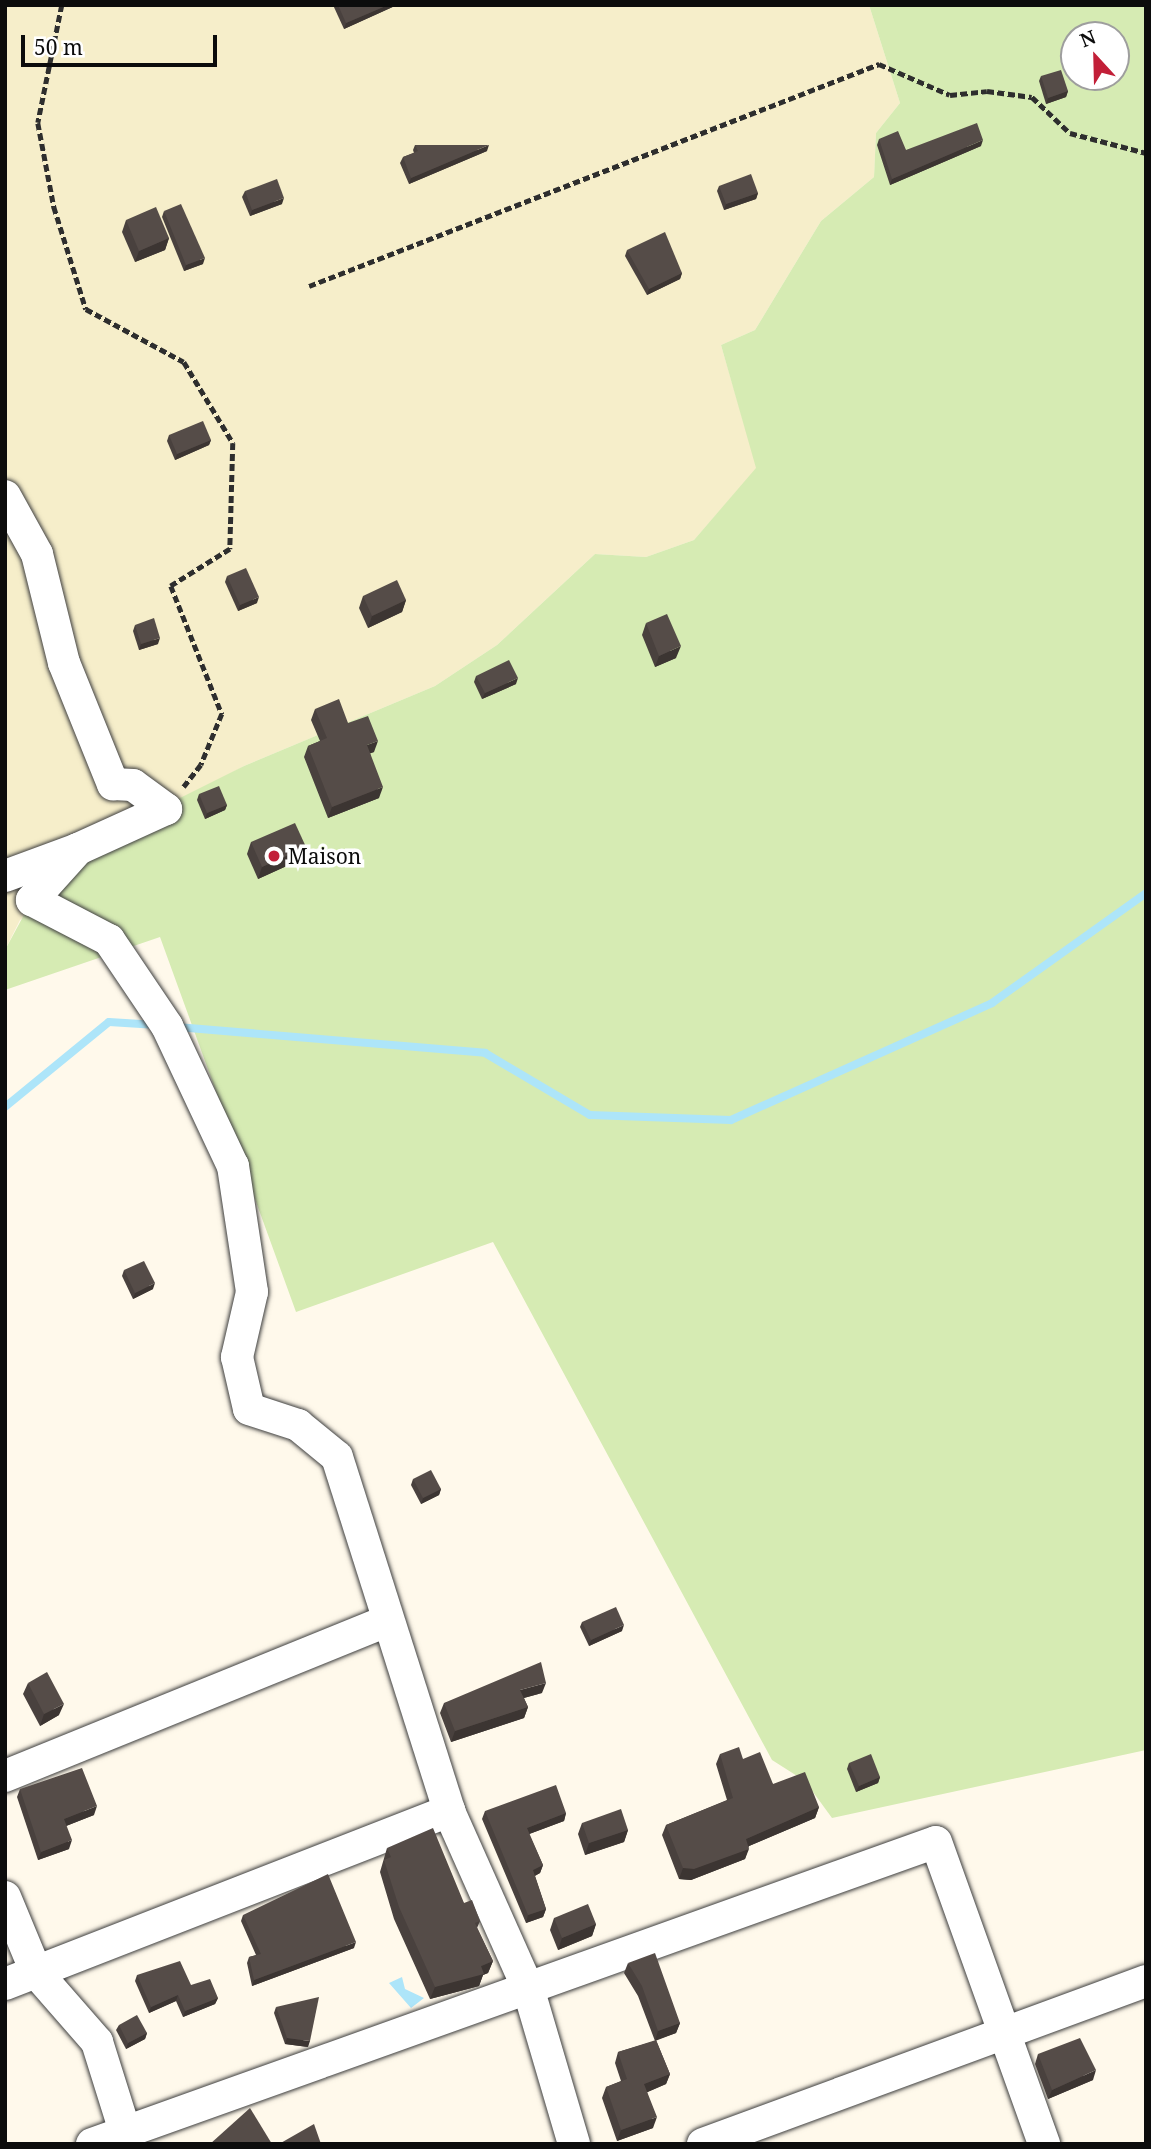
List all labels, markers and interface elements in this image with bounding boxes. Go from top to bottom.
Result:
scale bar [24,21,220,65]
north arrow [1060,21,1130,91]
text: N [1076,24,1100,53]
text: 50 m [34,33,83,61]
place label: Maison [288,843,361,869]
marker: Maison [266,848,282,864]

